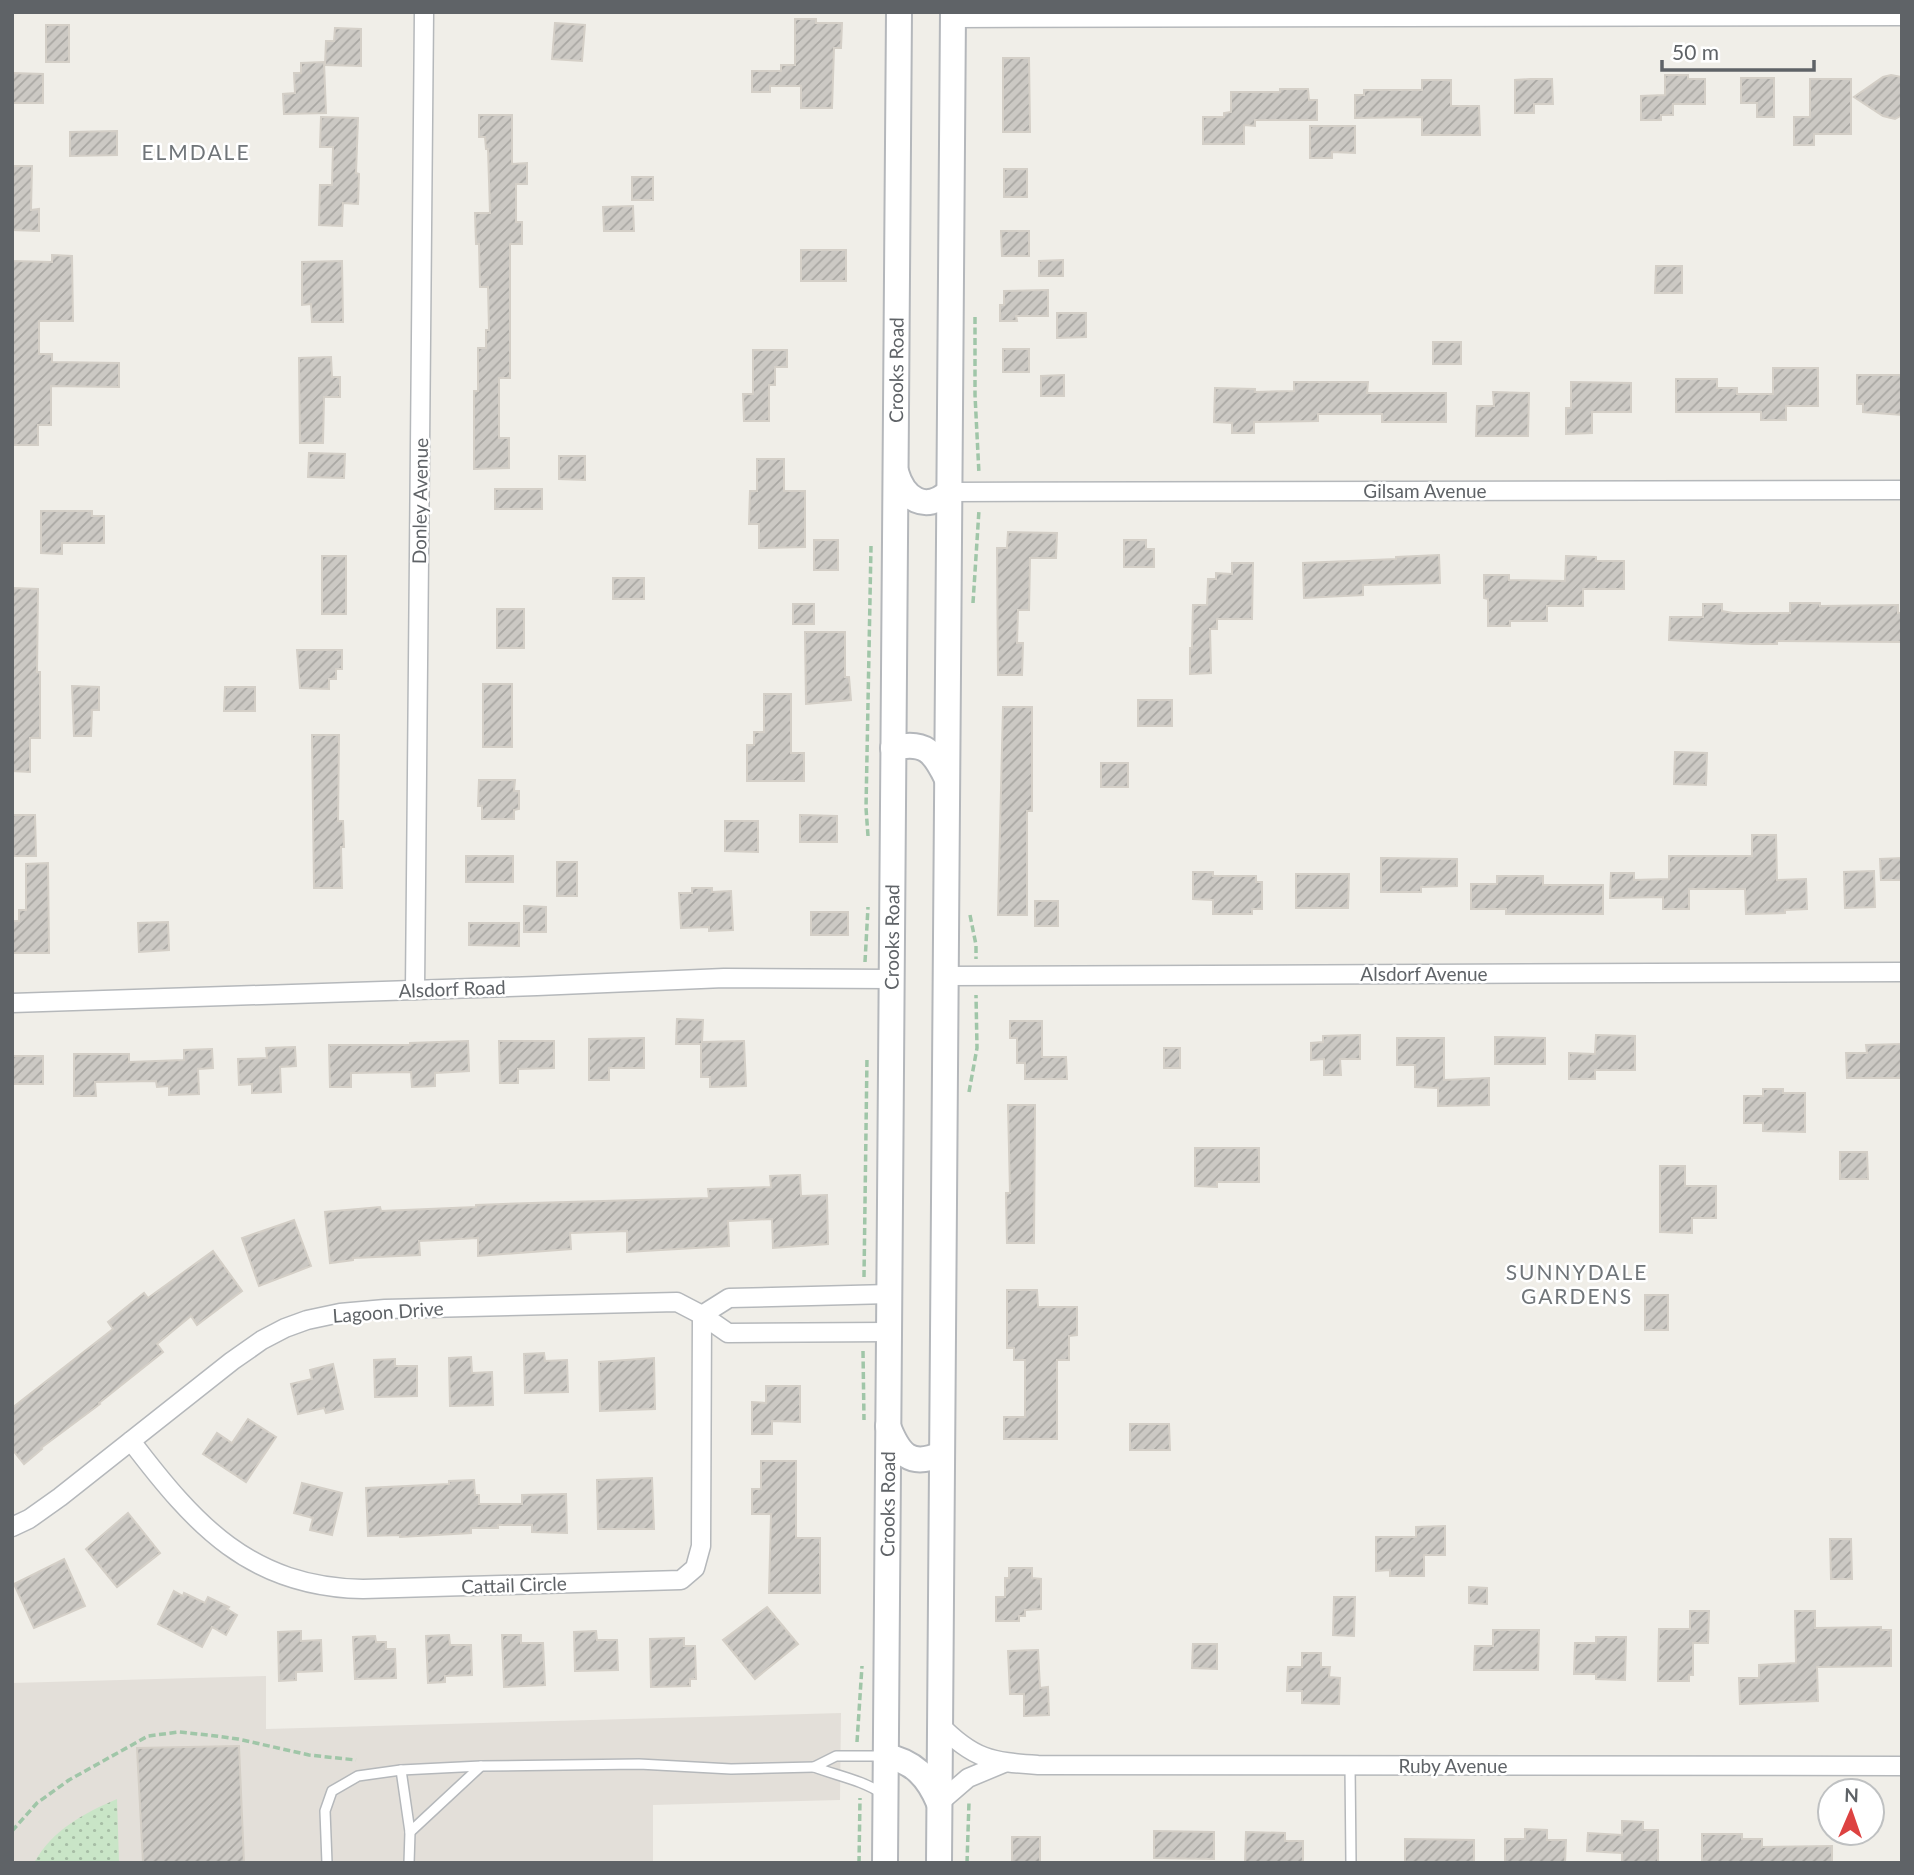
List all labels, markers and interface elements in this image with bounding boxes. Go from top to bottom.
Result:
scale bar [1662,28,1814,72]
text: 50 m [1672,39,1719,64]
district label: ELMDALE [141,139,251,164]
street label: Crooks Road [884,317,908,423]
street label: Donley Avenue [407,438,432,564]
street label: Gilsam Avenue [1363,479,1487,502]
street label: Crooks Road [880,884,903,990]
street label: Alsdorf Avenue [1360,962,1488,985]
street label: Alsdorf Road [398,975,506,1002]
district label: SUNNYDALE GARDENS [1506,1259,1648,1308]
street label: Lagoon Drive [332,1296,444,1327]
street label: Crooks Road [875,1451,899,1557]
street label: Cattail Circle [461,1571,567,1598]
street label: Ruby Avenue [1399,1754,1507,1777]
north arrow [1816,1777,1886,1847]
text: N [1844,1783,1859,1806]

